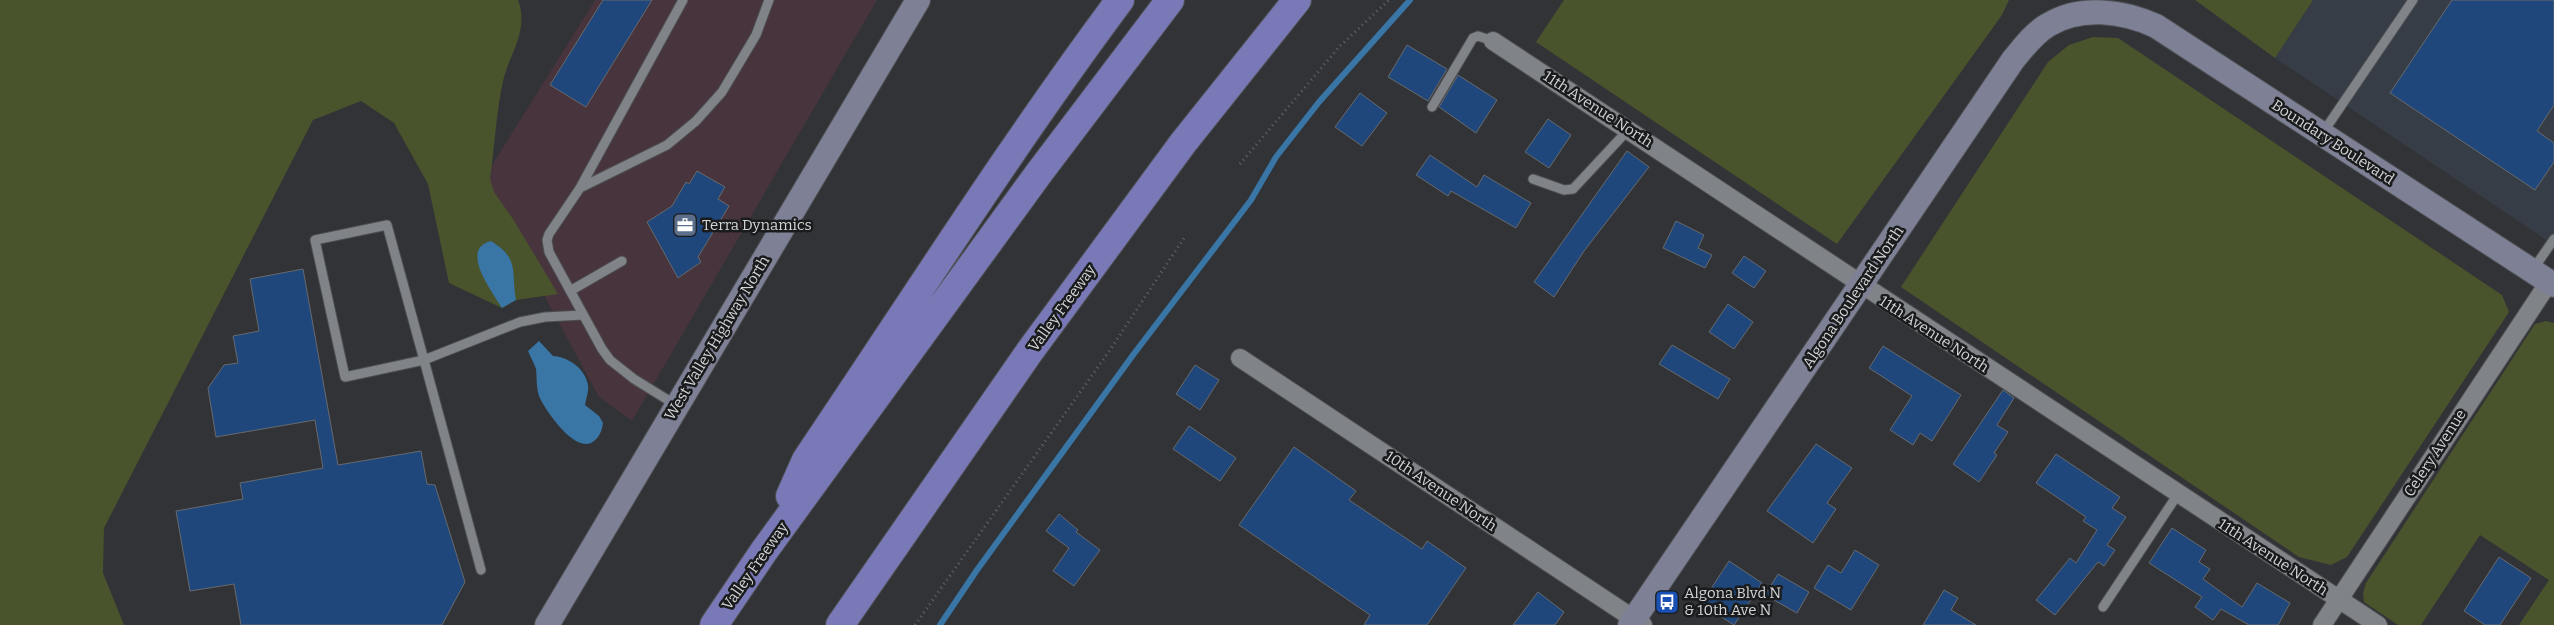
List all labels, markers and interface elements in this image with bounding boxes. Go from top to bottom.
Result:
street label: 11th Avenue North [1540,67,1657,152]
street label: Boundary Boulevard [2268,96,2398,188]
office icon: Terra Dynamics [672,212,698,238]
place label: Terra Dynamics [702,216,812,234]
street label: Algona Boulevard North [1799,222,1908,371]
street label: West Valley Highway North [661,252,774,423]
street label: Valley Freeway [1025,261,1100,355]
street label: 11th Avenue North [1876,292,1993,377]
street label: Celery Avenue [2400,406,2470,500]
street label: 10th Avenue North [1382,447,1501,535]
street label: 11th Avenue North [2215,515,2332,600]
street label: Valley Freeway [718,519,792,613]
place label: Algona Blvd N & 10th Ave N [1684,584,1781,619]
bus stop icon: Algona Blvd N & 10th Ave N [1654,589,1680,615]

